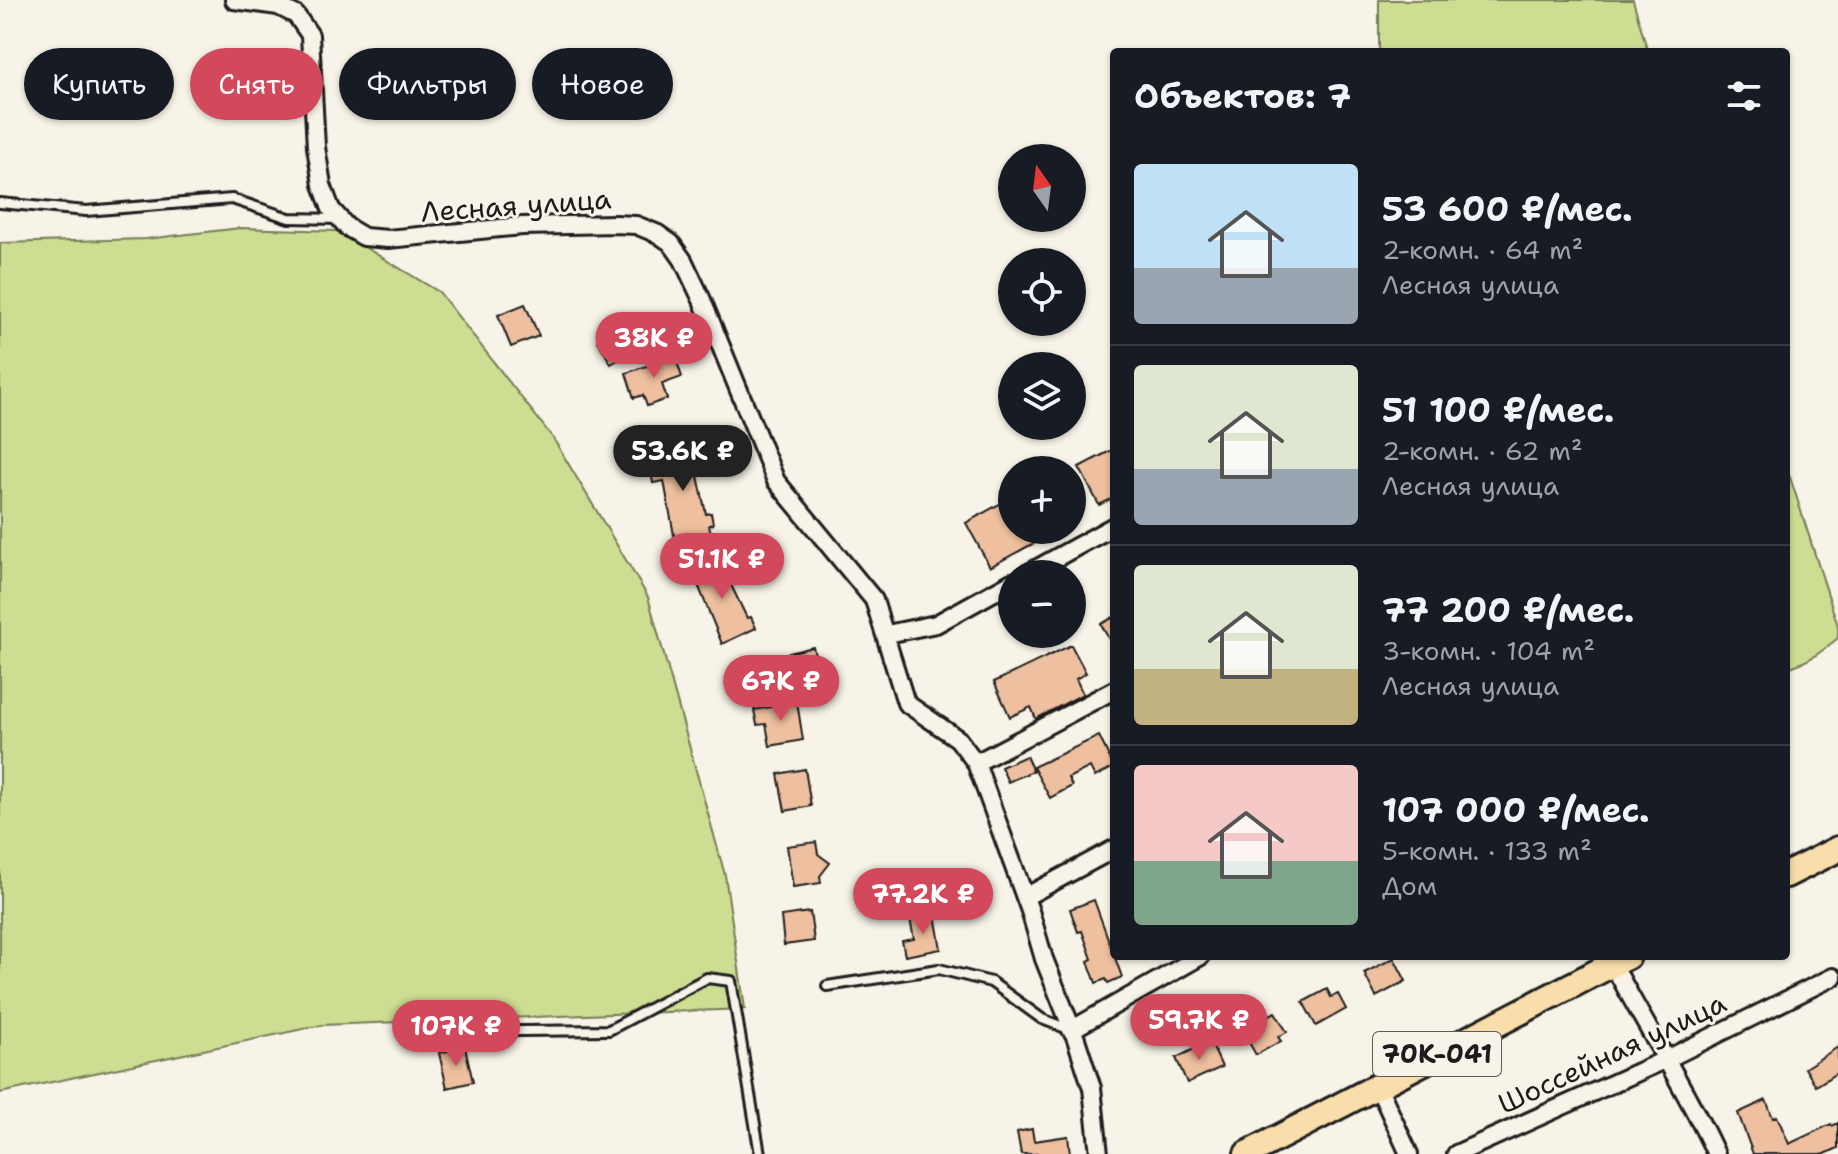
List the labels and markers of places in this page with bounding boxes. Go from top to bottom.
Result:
pin: 38K ₽ [598,312,710,380]
pin: 53.6K ₽ [609,425,757,493]
pin: 51.1K ₽ [648,533,796,601]
pin: 67K ₽ [725,655,837,723]
pin: 77.2K ₽ [849,868,997,936]
pin: 59.7K ₽ [1125,994,1273,1062]
pin: 107K ₽ [391,1000,521,1068]

